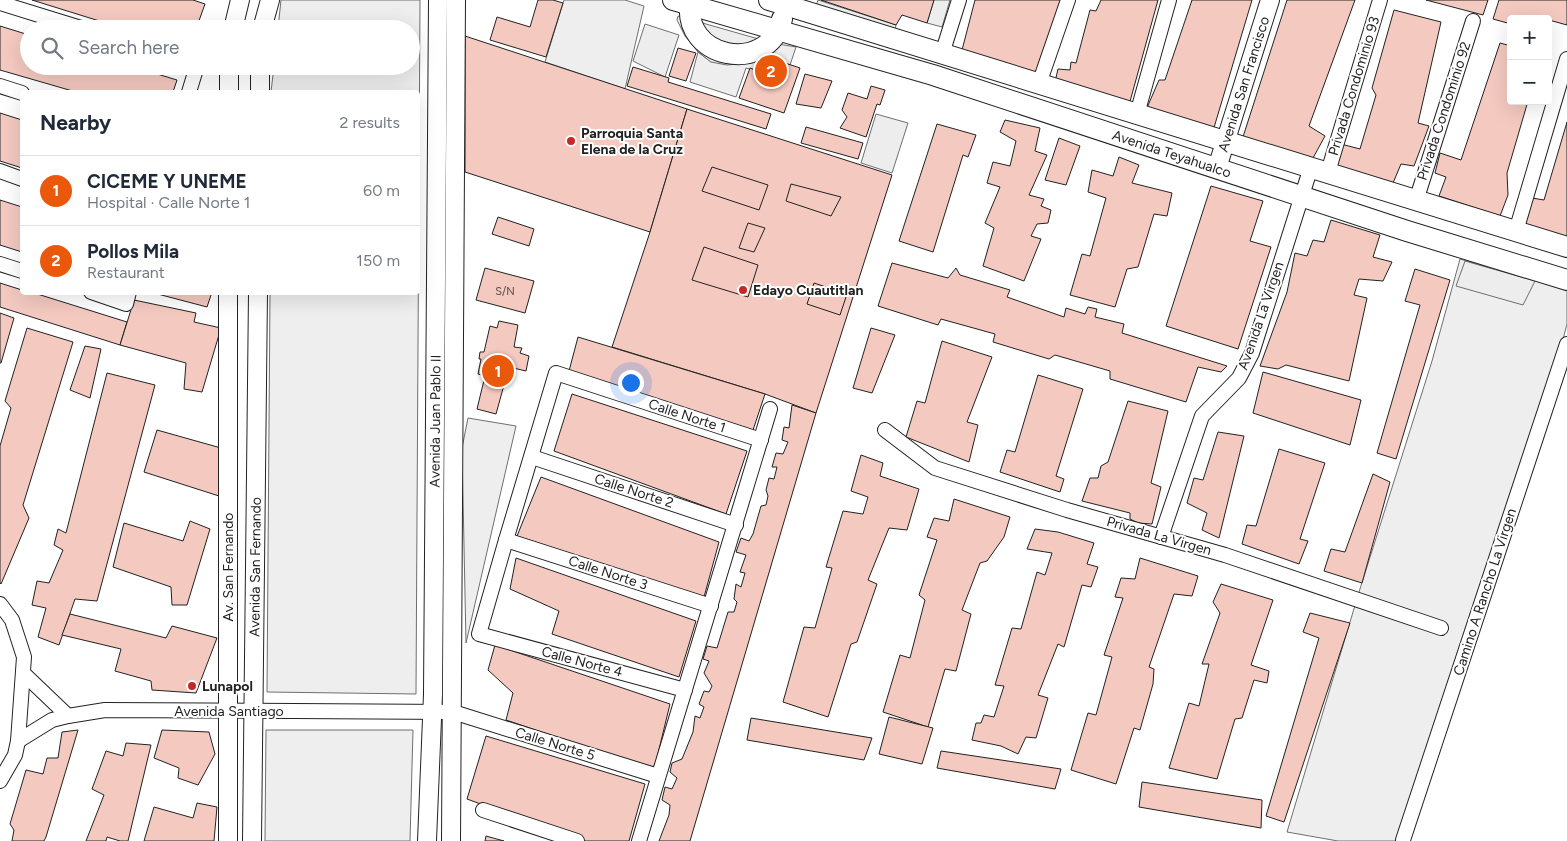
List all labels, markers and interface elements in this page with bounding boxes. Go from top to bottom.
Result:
street label: Avenida San Francisco [1214,14,1273,154]
street label: Privada Condominio 93 [1325,14,1383,158]
map controls [1507,15,1552,105]
button: + [1507,15,1552,60]
search box [20,20,420,75]
icon: search [38,34,66,62]
text: Search here [78,36,180,59]
street label: Privada Condominio 92 [1414,39,1474,183]
pin: 2 [755,52,787,90]
button: − [1507,60,1552,105]
text: Nearby [40,110,111,135]
text: 2 results [340,113,400,132]
place label: Parroquia Santa Elena de la Cruz [581,125,683,158]
street label: Avenida Teyahualco [1110,126,1233,181]
marker: Parroquia Santa Elena de la Cruz [565,135,577,147]
text: CICEME Y UNEME [87,170,247,193]
text: 1 [53,181,59,200]
text: 60 m [363,181,400,200]
text: Hospital · Calle Norte 1 [87,193,250,212]
text: Pollos Mila [87,240,179,263]
text: 2 [51,251,61,270]
text: 150 m [356,251,400,270]
street label: Avenida La Virgen [1235,260,1288,372]
text: Restaurant [87,263,165,282]
place label: Edayo Cuautitlan [753,282,863,299]
marker: Edayo Cuautitlan [737,284,749,296]
house number: S/N [495,285,515,298]
pin: 1 [482,352,514,390]
street label: Avenida Juan Pablo II [426,355,444,488]
your location [618,370,644,396]
street label: Calle Norte 1 [646,396,728,436]
street label: Calle Norte 2 [592,470,676,512]
street label: Avenida San Fernando [246,497,264,637]
street label: Camino A Rancho La Virgen [1450,506,1520,678]
street label: Av. San Fernando [220,513,237,621]
street label: Privada La Virgen [1105,513,1214,559]
street label: Calle Norte 3 [566,552,650,594]
street label: Calle Norte 4 [540,643,625,681]
place label: Lunapol [202,678,253,695]
marker: Lunapol [186,680,198,692]
street label: Avenida Santiago [174,703,284,720]
street label: Calle Norte 5 [513,724,597,764]

